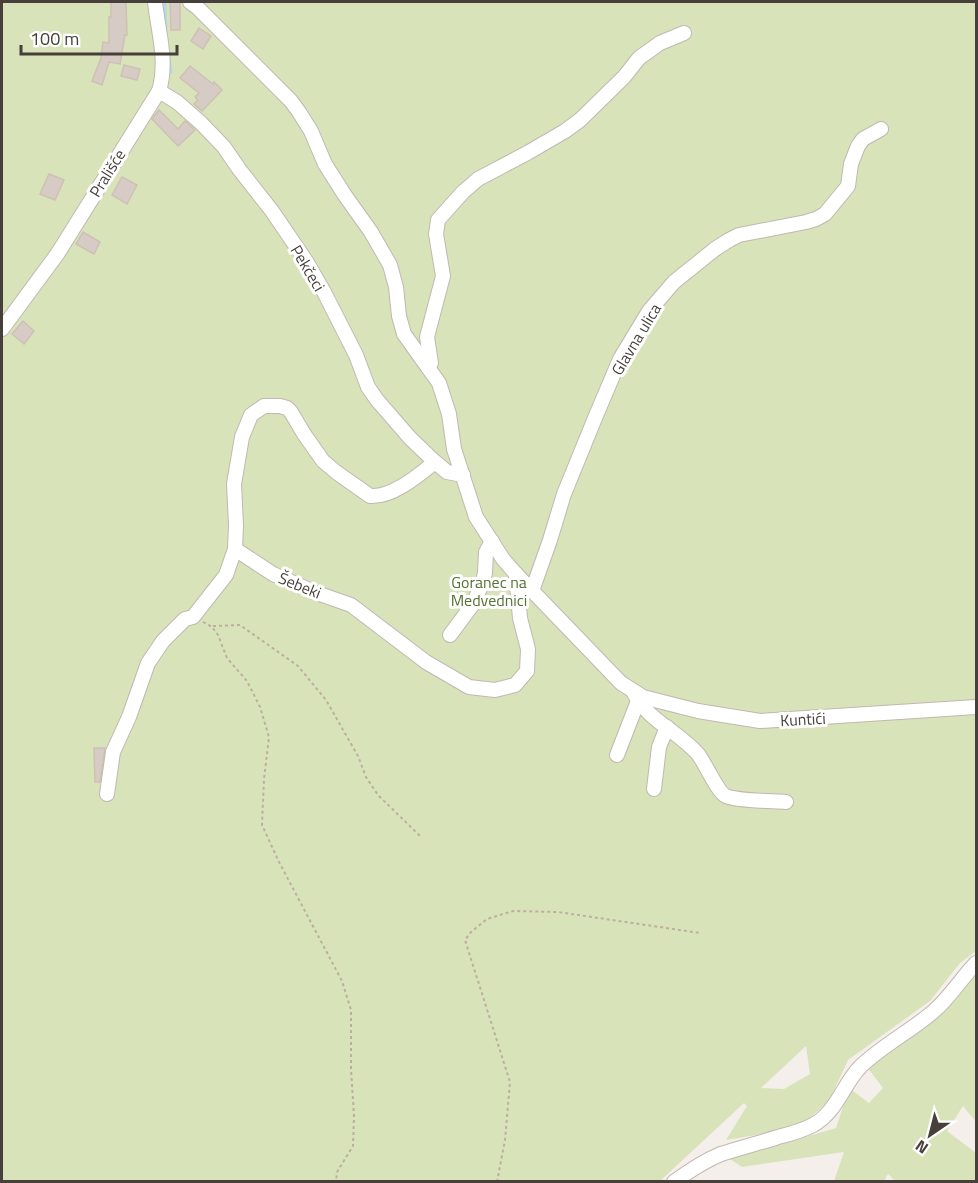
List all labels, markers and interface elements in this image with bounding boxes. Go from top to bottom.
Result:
scale bar [21,18,177,56]
text: 100 m [30,25,79,52]
street label: Prališće [83,144,131,202]
street label: Pekčeci [285,240,331,296]
street label: Glavna ulica [605,299,667,379]
street label: Šebeki [275,566,325,604]
park label: Goranec na Medvednici [451,570,527,612]
street label: Kuntići [780,706,826,732]
north arrow [900,1105,960,1165]
text: N [910,1134,933,1160]

